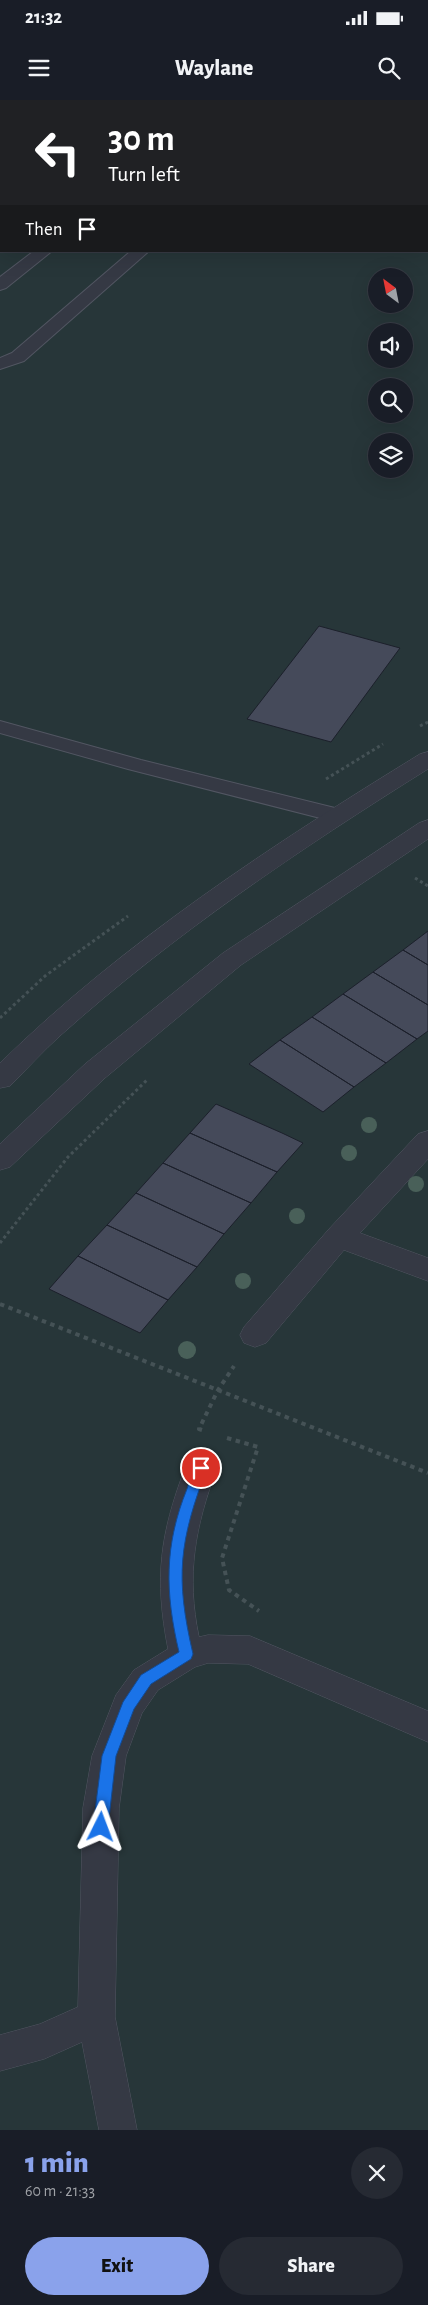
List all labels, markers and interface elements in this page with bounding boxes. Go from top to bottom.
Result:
text: 21:32 [25,8,62,27]
icon: menu [25,54,53,82]
icon: search [375,54,403,82]
text: Waylane [175,57,253,79]
icon: left [25,120,90,185]
text: 30 m [108,122,175,157]
text: Turn left [108,163,180,185]
icon: arrive [73,215,101,243]
text: Then [25,220,63,239]
north arrow [368,268,412,312]
map controls [368,268,413,478]
button: sound [368,323,413,368]
button: search [368,378,413,423]
button: layers [368,433,413,478]
pin [180,1447,222,1489]
icon: arrive [187,1454,215,1482]
position arrow [74,1800,126,1852]
button: close [351,2147,403,2199]
text: 1 min [25,2148,89,2178]
text: 60 m · 21:33 [25,2183,95,2199]
button: Exit [25,2237,209,2295]
button: Share [219,2237,403,2295]

